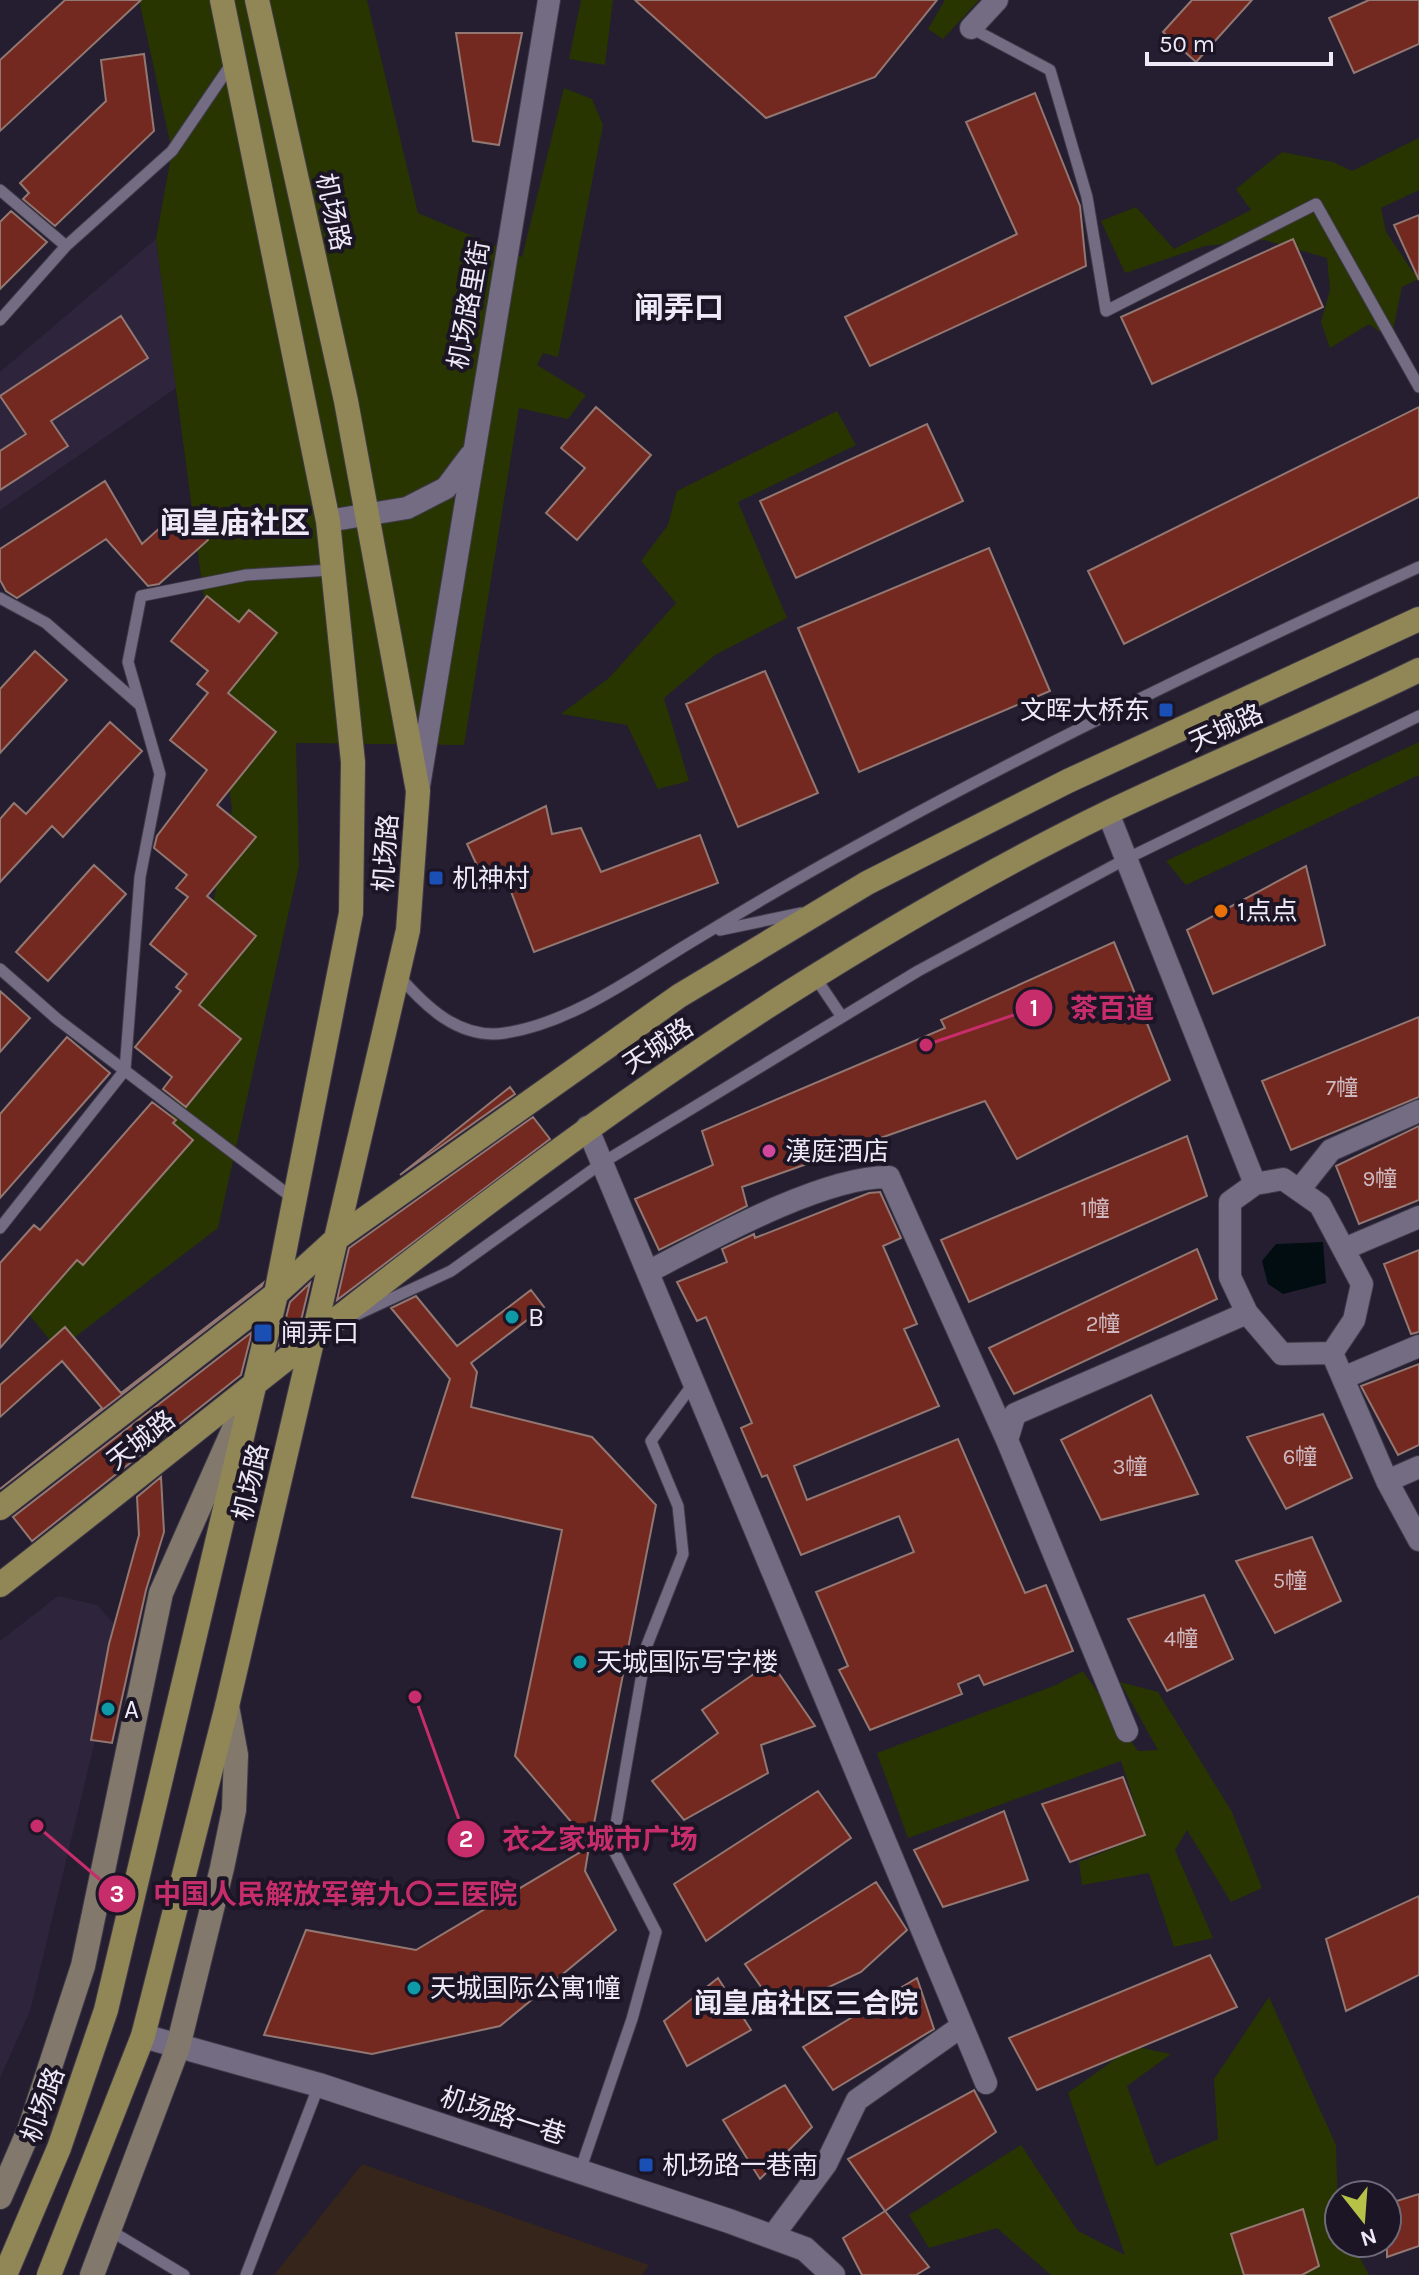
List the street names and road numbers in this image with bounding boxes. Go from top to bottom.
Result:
street label: 机场路 [310,171,356,253]
street label: 机场路里街 [442,238,496,372]
street label: 天城路 [1184,698,1268,758]
street label: 机场路 [368,813,404,893]
street label: 天城路 [617,1012,699,1080]
street label: 天城路 [101,1404,181,1476]
street label: 机场路 [227,1441,275,1523]
street label: 机场路 [15,2063,71,2147]
street label: 机场路一巷 [436,2081,570,2151]

